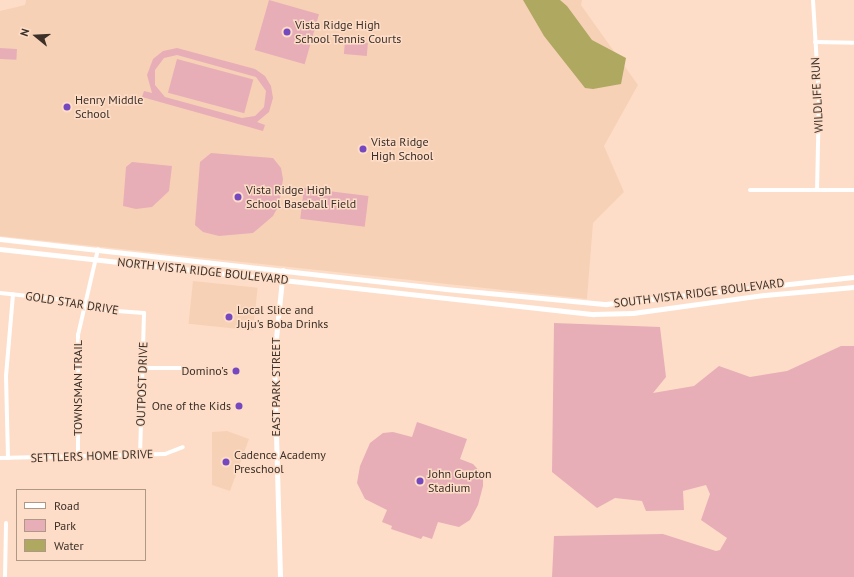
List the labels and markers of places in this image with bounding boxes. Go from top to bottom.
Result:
place label: Vista Ridge High School Tennis Courts [295,18,402,46]
marker: Vista Ridge High School Tennis Courts [282,27,292,37]
place label: Henry Middle School [75,93,144,121]
marker: Henry Middle School [62,102,72,112]
place label: Vista Ridge High School [371,135,433,163]
marker: Vista Ridge High School [358,144,368,154]
place label: Vista Ridge High School Baseball Field [246,183,356,211]
marker: Vista Ridge High School Baseball Field [233,192,243,202]
place label: Local Slice and Juju's Boba Drinks [237,303,328,331]
marker: Local Slice and Juju's Boba Drinks [224,312,234,322]
place label: Domino's [181,364,228,378]
marker: Domino's [231,366,241,376]
place label: One of the Kids [152,399,231,413]
marker: One of the Kids [234,401,244,411]
place label: Cadence Academy Preschool [234,448,326,476]
marker: Cadence Academy Preschool [221,457,231,467]
place label: John Gupton Stadium [428,467,491,495]
marker: John Gupton Stadium [415,476,425,486]

